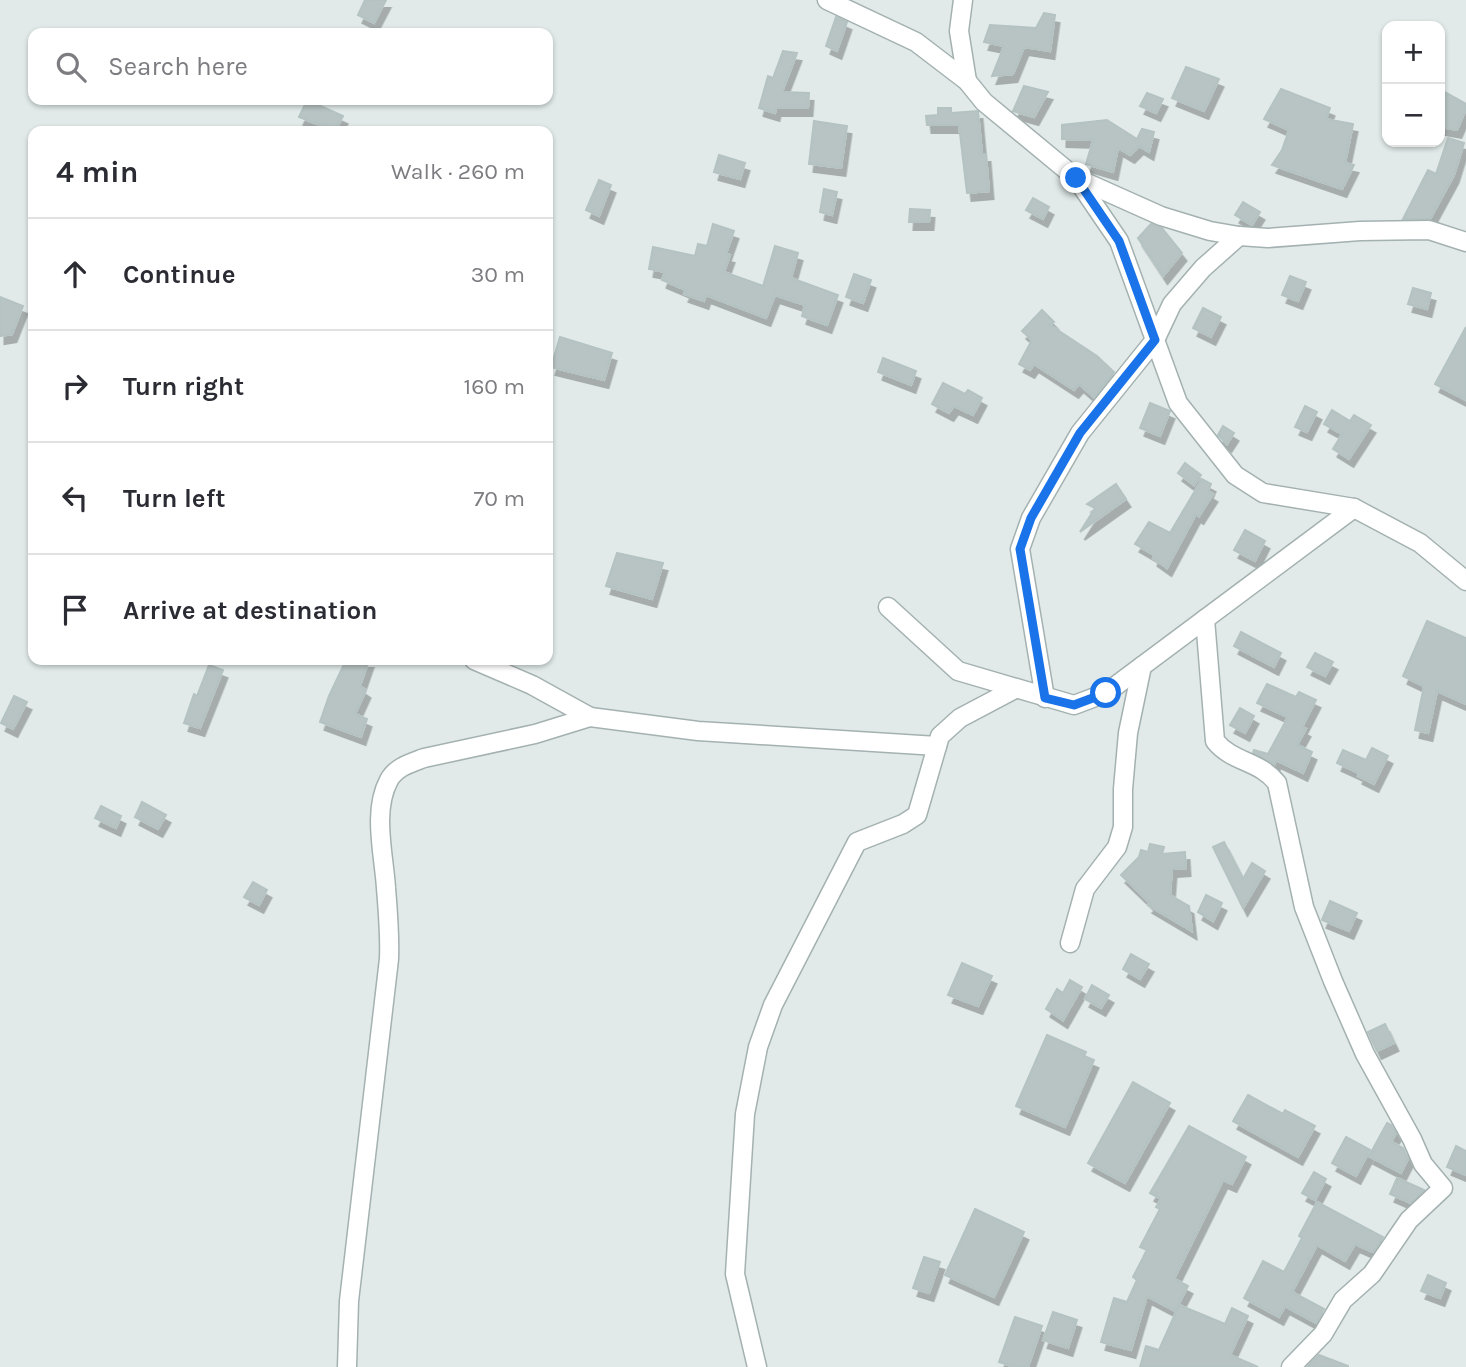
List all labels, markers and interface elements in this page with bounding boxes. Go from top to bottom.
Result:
map controls [1382,21,1445,147]
button: + [1382,21,1445,84]
search box [28,28,553,105]
icon: search [52,48,90,86]
text: Search here [108,51,248,82]
button: − [1382,84,1445,147]
text: 4 min [56,154,138,190]
text: Walk · 260 m [391,158,525,185]
route end [1060,162,1091,193]
icon: ahead [56,255,94,293]
text: Continue [123,259,235,290]
text: 30 m [471,261,525,288]
icon: right [56,367,94,405]
text: Turn right [123,371,244,402]
text: 160 m [464,373,525,400]
icon: left [56,479,94,517]
text: Turn left [123,483,225,514]
text: 70 m [474,485,525,512]
icon: arrive [56,591,94,629]
text: Arrive at destination [123,595,377,626]
route start [1090,677,1121,708]

